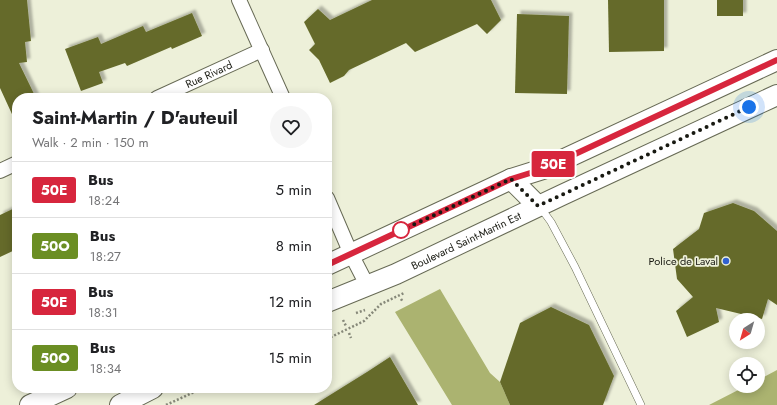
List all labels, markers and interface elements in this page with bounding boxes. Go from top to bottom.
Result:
street label: Rue Rivard [183,57,235,92]
your location [739,97,759,117]
text: Saint-Martin / D'auteuil [32,104,238,131]
button: heart [270,106,312,148]
text: Walk · 2 min · 150 m [32,133,149,152]
line badge: 50E [530,151,576,177]
text: 50E [540,154,566,174]
text: Bus [88,169,113,191]
text: 5 min [276,179,312,201]
text: 50E [41,180,67,200]
text: 18:24 [88,191,120,210]
street label: Boulevard Saint-Martin Est [408,207,524,274]
unlabelled marker [392,221,410,239]
text: Bus [90,225,115,247]
text: 8 min [276,235,312,257]
text: 50O [40,236,70,256]
text: 18:27 [90,247,121,266]
place label: Police de Laval [649,253,718,269]
marker: Police de Laval [721,256,731,266]
text: Bus [88,281,113,303]
text: 12 min [269,291,312,313]
text: 50E [41,292,67,312]
text: 18:31 [88,303,118,322]
north arrow [729,313,765,349]
map controls [729,313,765,393]
text: Bus [90,337,115,359]
text: 15 min [269,347,312,369]
text: 50O [40,348,70,368]
button: locate [729,357,765,393]
text: 18:34 [90,359,121,378]

